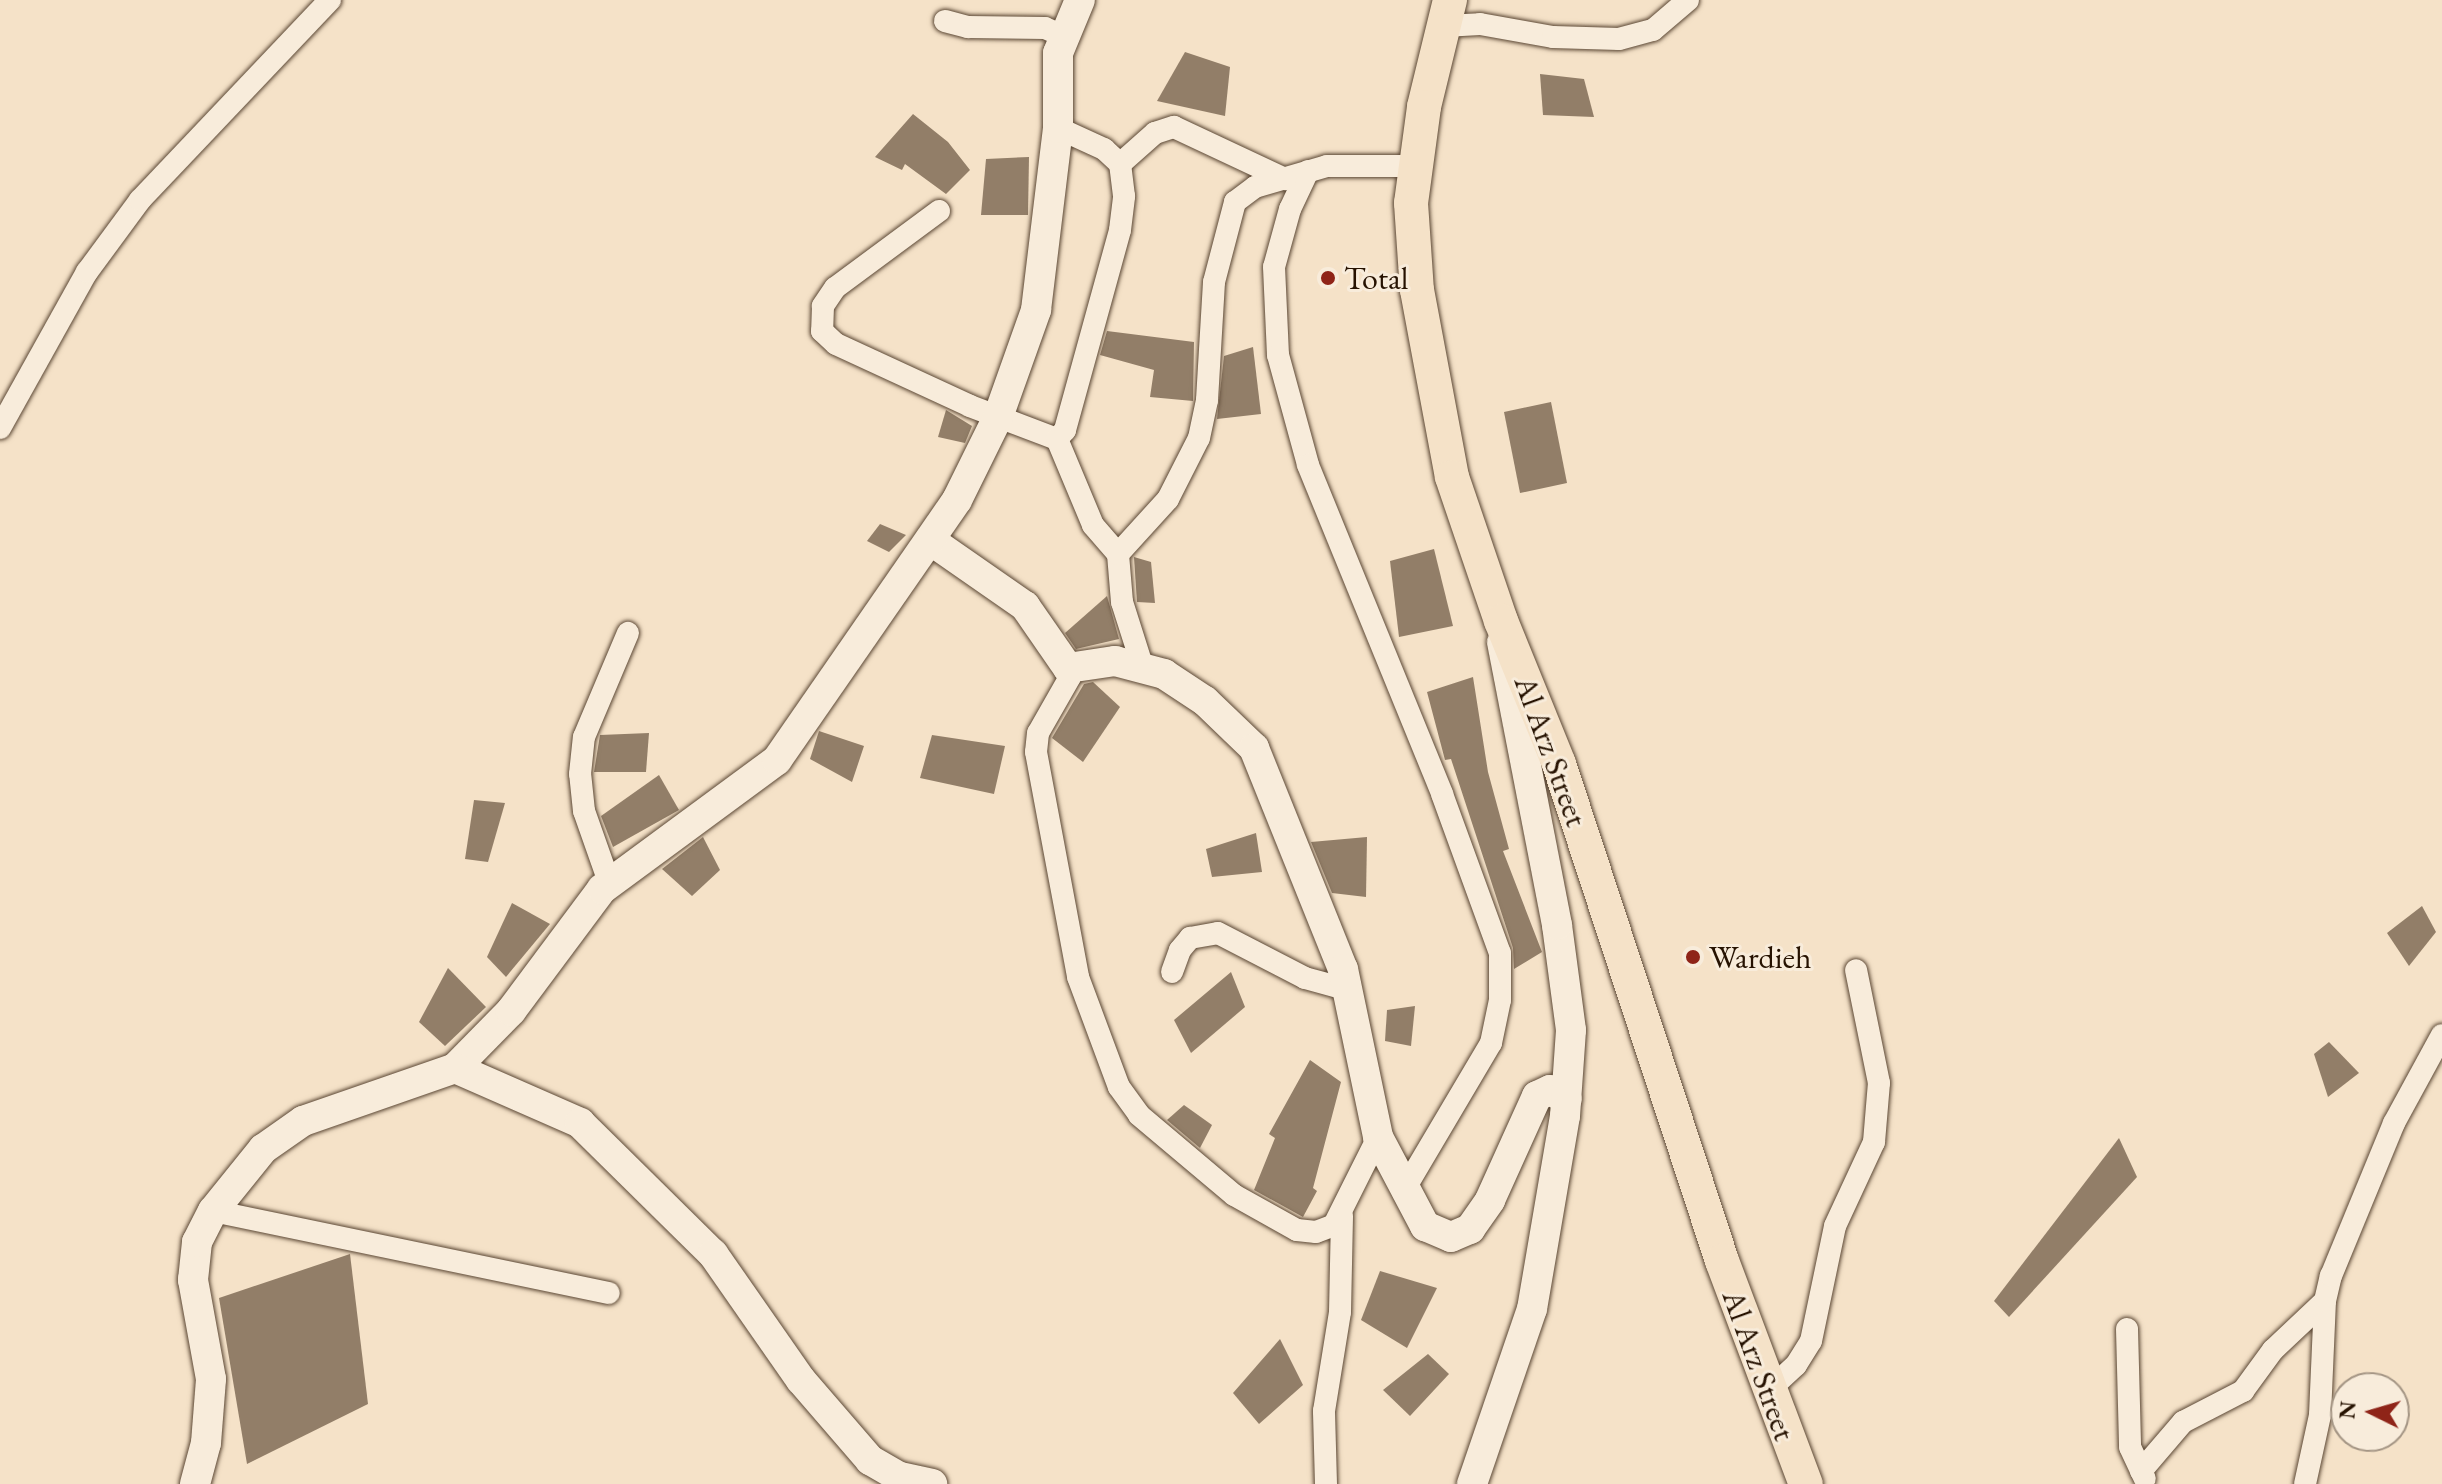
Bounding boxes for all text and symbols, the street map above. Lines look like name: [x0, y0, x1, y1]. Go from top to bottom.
place label: Total: [1344, 259, 1408, 297]
marker: Total: [1319, 269, 1337, 287]
street label: Al Arz Street: [1506, 670, 1596, 832]
place label: Wardieh: [1709, 938, 1812, 976]
marker: Wardieh: [1684, 948, 1702, 966]
street label: Al Arz Street: [1714, 1284, 1804, 1446]
north arrow: [2330, 1372, 2410, 1452]
text: N: [2332, 1400, 2363, 1420]

